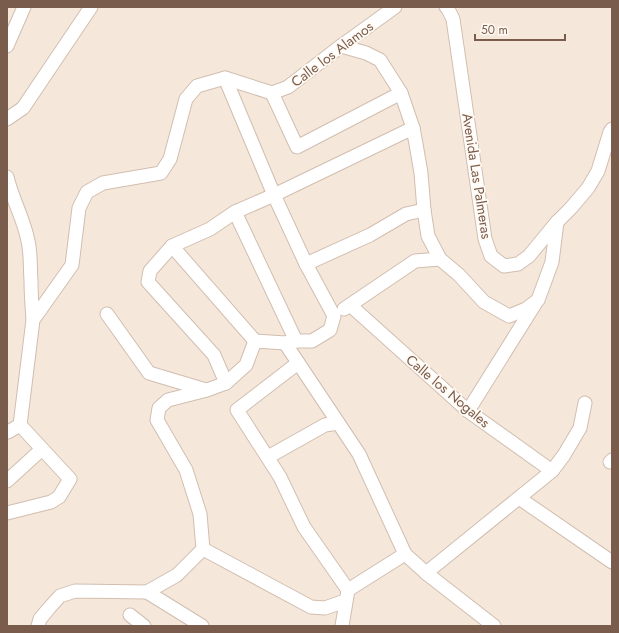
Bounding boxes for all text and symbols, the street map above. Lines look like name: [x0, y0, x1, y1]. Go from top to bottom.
street label: Calle los Alamos: [287, 16, 378, 92]
scale bar: [475, 16, 565, 42]
text: 50 m: [481, 21, 508, 39]
street label: Avenida Las Palmeras: [457, 112, 497, 241]
street label: Calle los Nogales: [402, 350, 495, 432]

